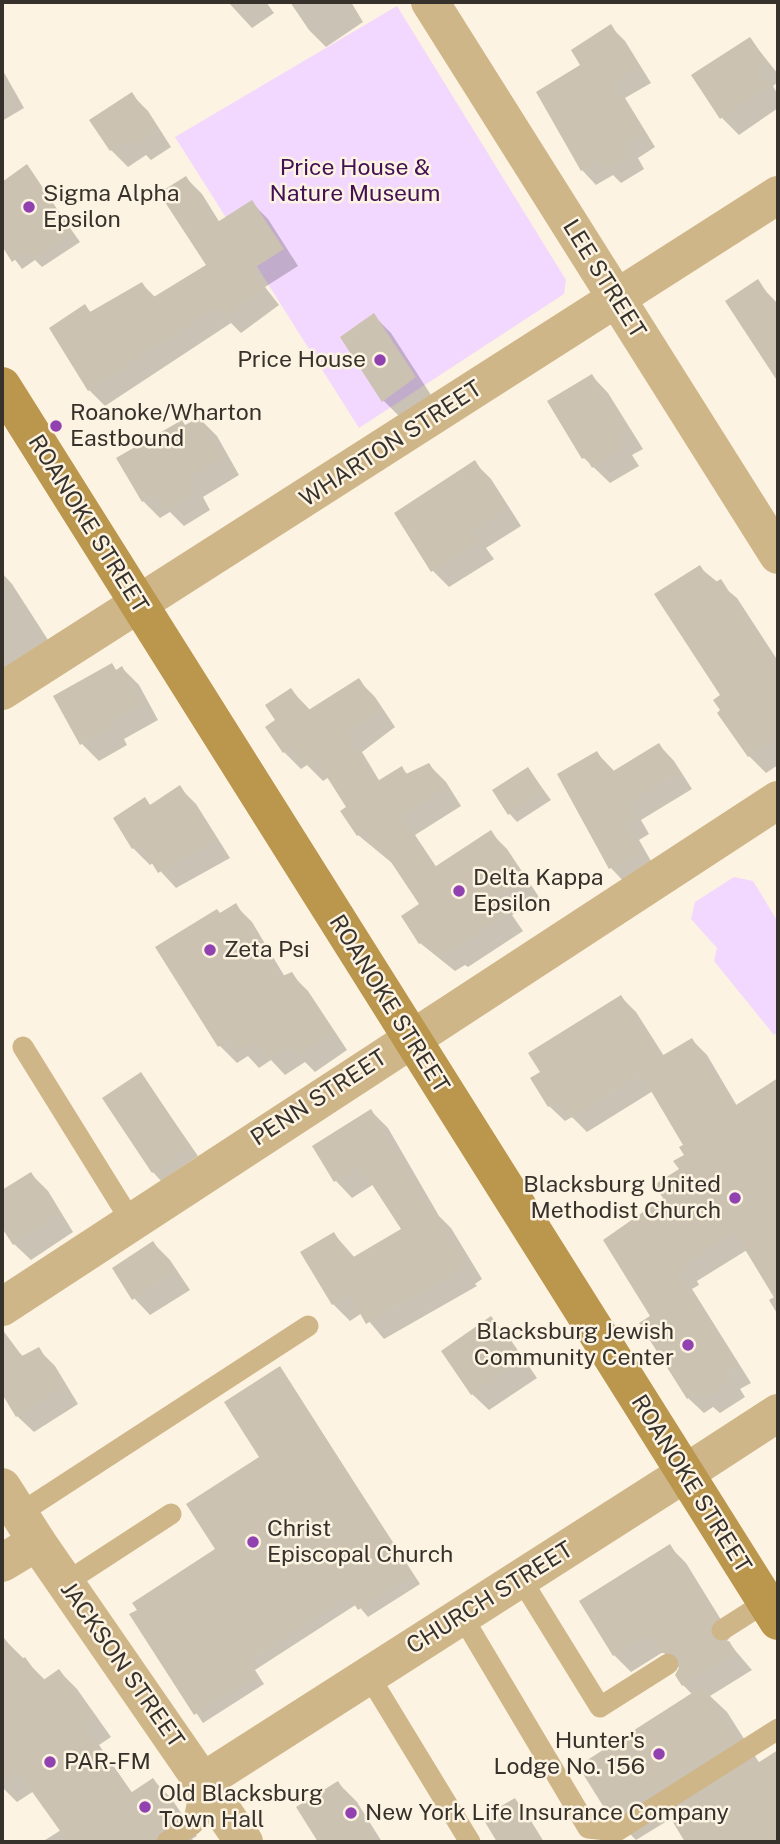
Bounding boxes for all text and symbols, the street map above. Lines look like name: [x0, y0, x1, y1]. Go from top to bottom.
park label: Price House & Nature Museum: [270, 154, 440, 208]
place label: Sigma Alpha Epsilon: [43, 180, 179, 234]
marker: Sigma Alpha Epsilon: [21, 199, 37, 215]
street label: LEE STREET: [557, 215, 651, 343]
place label: Price House: [237, 346, 366, 374]
marker: Price House: [372, 352, 388, 368]
street label: WHARTON STREET: [295, 375, 487, 513]
place label: Roanoke/Wharton Eastbound: [70, 399, 262, 453]
marker: Roanoke/Wharton Eastbound: [48, 418, 64, 434]
street label: ROANOKE STREET: [22, 430, 154, 618]
place label: Delta Kappa Epsilon: [473, 864, 603, 918]
marker: Delta Kappa Epsilon: [451, 883, 467, 899]
street label: ROANOKE STREET: [323, 910, 455, 1098]
place label: Zeta Psi: [224, 936, 310, 964]
marker: Zeta Psi: [202, 942, 218, 958]
street label: PENN STREET: [246, 1044, 392, 1152]
place label: Blacksburg United Methodist Church: [523, 1171, 721, 1225]
marker: Blacksburg United Methodist Church: [727, 1190, 743, 1206]
place label: Blacksburg Jewish Community Center: [474, 1318, 674, 1372]
marker: Blacksburg Jewish Community Center: [680, 1337, 696, 1353]
street label: ROANOKE STREET: [625, 1390, 757, 1578]
place label: Christ Episcopal Church: [267, 1515, 453, 1569]
marker: Christ Episcopal Church: [245, 1534, 261, 1550]
street label: CHURCH STREET: [402, 1536, 578, 1660]
street label: JACKSON STREET: [54, 1577, 190, 1753]
place label: Hunter's Lodge No. 156: [494, 1727, 645, 1781]
marker: Hunter's Lodge No. 156: [651, 1746, 667, 1762]
place label: PAR-FM: [64, 1748, 151, 1776]
marker: PAR-FM: [42, 1754, 58, 1770]
place label: Old Blacksburg Town Hall: [159, 1780, 323, 1834]
marker: Old Blacksburg Town Hall: [137, 1799, 153, 1815]
place label: New York Life Insurance Company: [365, 1799, 729, 1827]
marker: New York Life Insurance Company: [343, 1805, 359, 1821]

